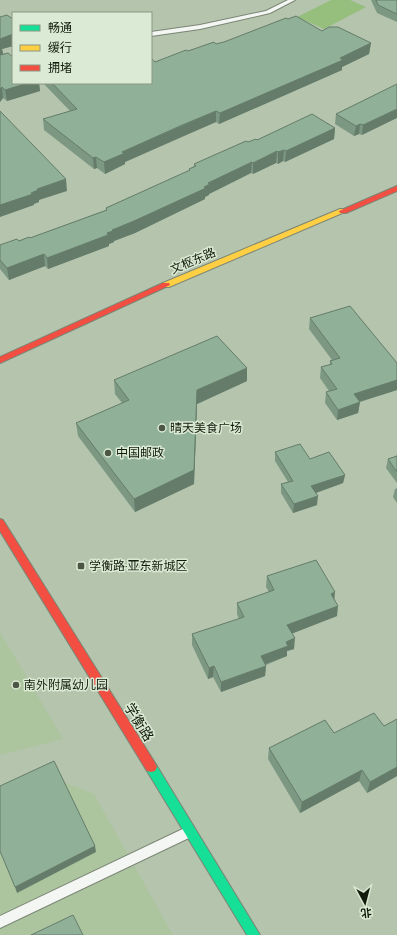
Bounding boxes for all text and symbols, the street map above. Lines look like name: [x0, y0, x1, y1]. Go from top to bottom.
legend: [12, 12, 152, 84]
text: 畅通: [48, 21, 72, 36]
text: 缓行: [48, 41, 72, 56]
text: 拥堵: [48, 61, 72, 76]
street label: 文枢东路: [168, 245, 218, 278]
place label: 晴天美食广场: [170, 421, 242, 436]
marker: 晴天美食广场: [157, 423, 167, 433]
place label: 中国邮政: [116, 446, 164, 461]
marker: 中国邮政: [103, 448, 113, 458]
place label: 学衡路·亚东新城区: [89, 559, 187, 574]
marker: 学衡路·亚东新城区: [76, 561, 86, 571]
place label: 南外附属幼儿园: [24, 678, 108, 693]
marker: 南外附属幼儿园: [11, 680, 21, 690]
street label: 学衡路: [120, 700, 157, 745]
north arrow: [345, 883, 385, 923]
text: 北: [360, 905, 372, 920]

